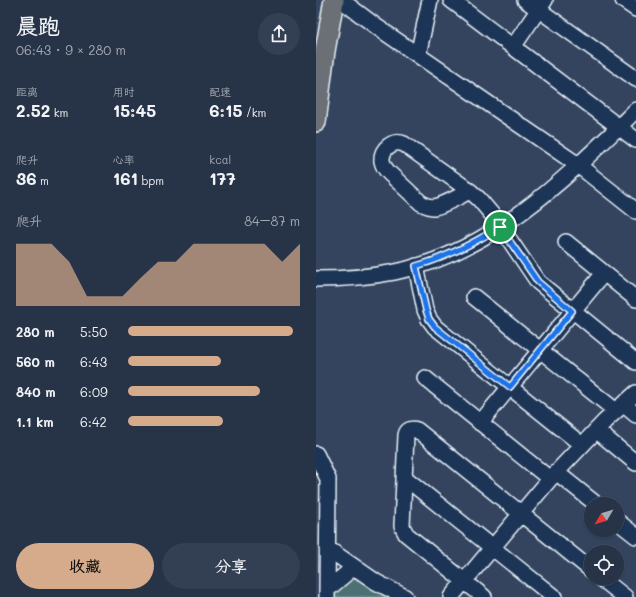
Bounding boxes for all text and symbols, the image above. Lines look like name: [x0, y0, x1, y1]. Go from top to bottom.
text: 晨跑: [16, 11, 60, 40]
button: share: [258, 13, 300, 55]
text: 06:43 · 9 × 280 m: [16, 41, 126, 58]
text: 距离: [16, 84, 38, 99]
text: 用时: [113, 84, 135, 99]
text: 配速: [209, 84, 231, 99]
text: 2.52: [16, 99, 50, 121]
text: 15:45: [113, 99, 156, 121]
text: 6:15: [209, 99, 242, 121]
text: km: [50, 105, 68, 120]
text: /km: [242, 105, 266, 120]
text: 爬升: [16, 152, 38, 167]
text: 心率: [113, 152, 135, 167]
text: kcal: [209, 152, 231, 167]
text: 36: [16, 167, 37, 189]
text: 161: [113, 167, 138, 189]
text: 177: [209, 167, 236, 189]
text: m: [37, 173, 49, 188]
text: bpm: [138, 173, 164, 188]
pin: [483, 210, 517, 244]
text: 爬升: [16, 212, 42, 229]
text: 84–87 m: [244, 212, 300, 229]
icon: arrive: [489, 216, 511, 238]
text: 280 m: [16, 323, 55, 340]
text: 5:50: [80, 323, 107, 340]
text: 560 m: [16, 353, 55, 370]
text: 6:43: [80, 353, 107, 370]
text: 840 m: [16, 383, 56, 400]
text: 6:09: [80, 383, 108, 400]
text: 1.1 km: [16, 413, 54, 430]
text: 6:42: [80, 413, 107, 430]
north arrow: [584, 497, 624, 537]
map controls: [584, 497, 624, 585]
button: 收藏: [16, 543, 154, 589]
button: 分享: [162, 543, 300, 589]
button: locate: [584, 545, 624, 585]

